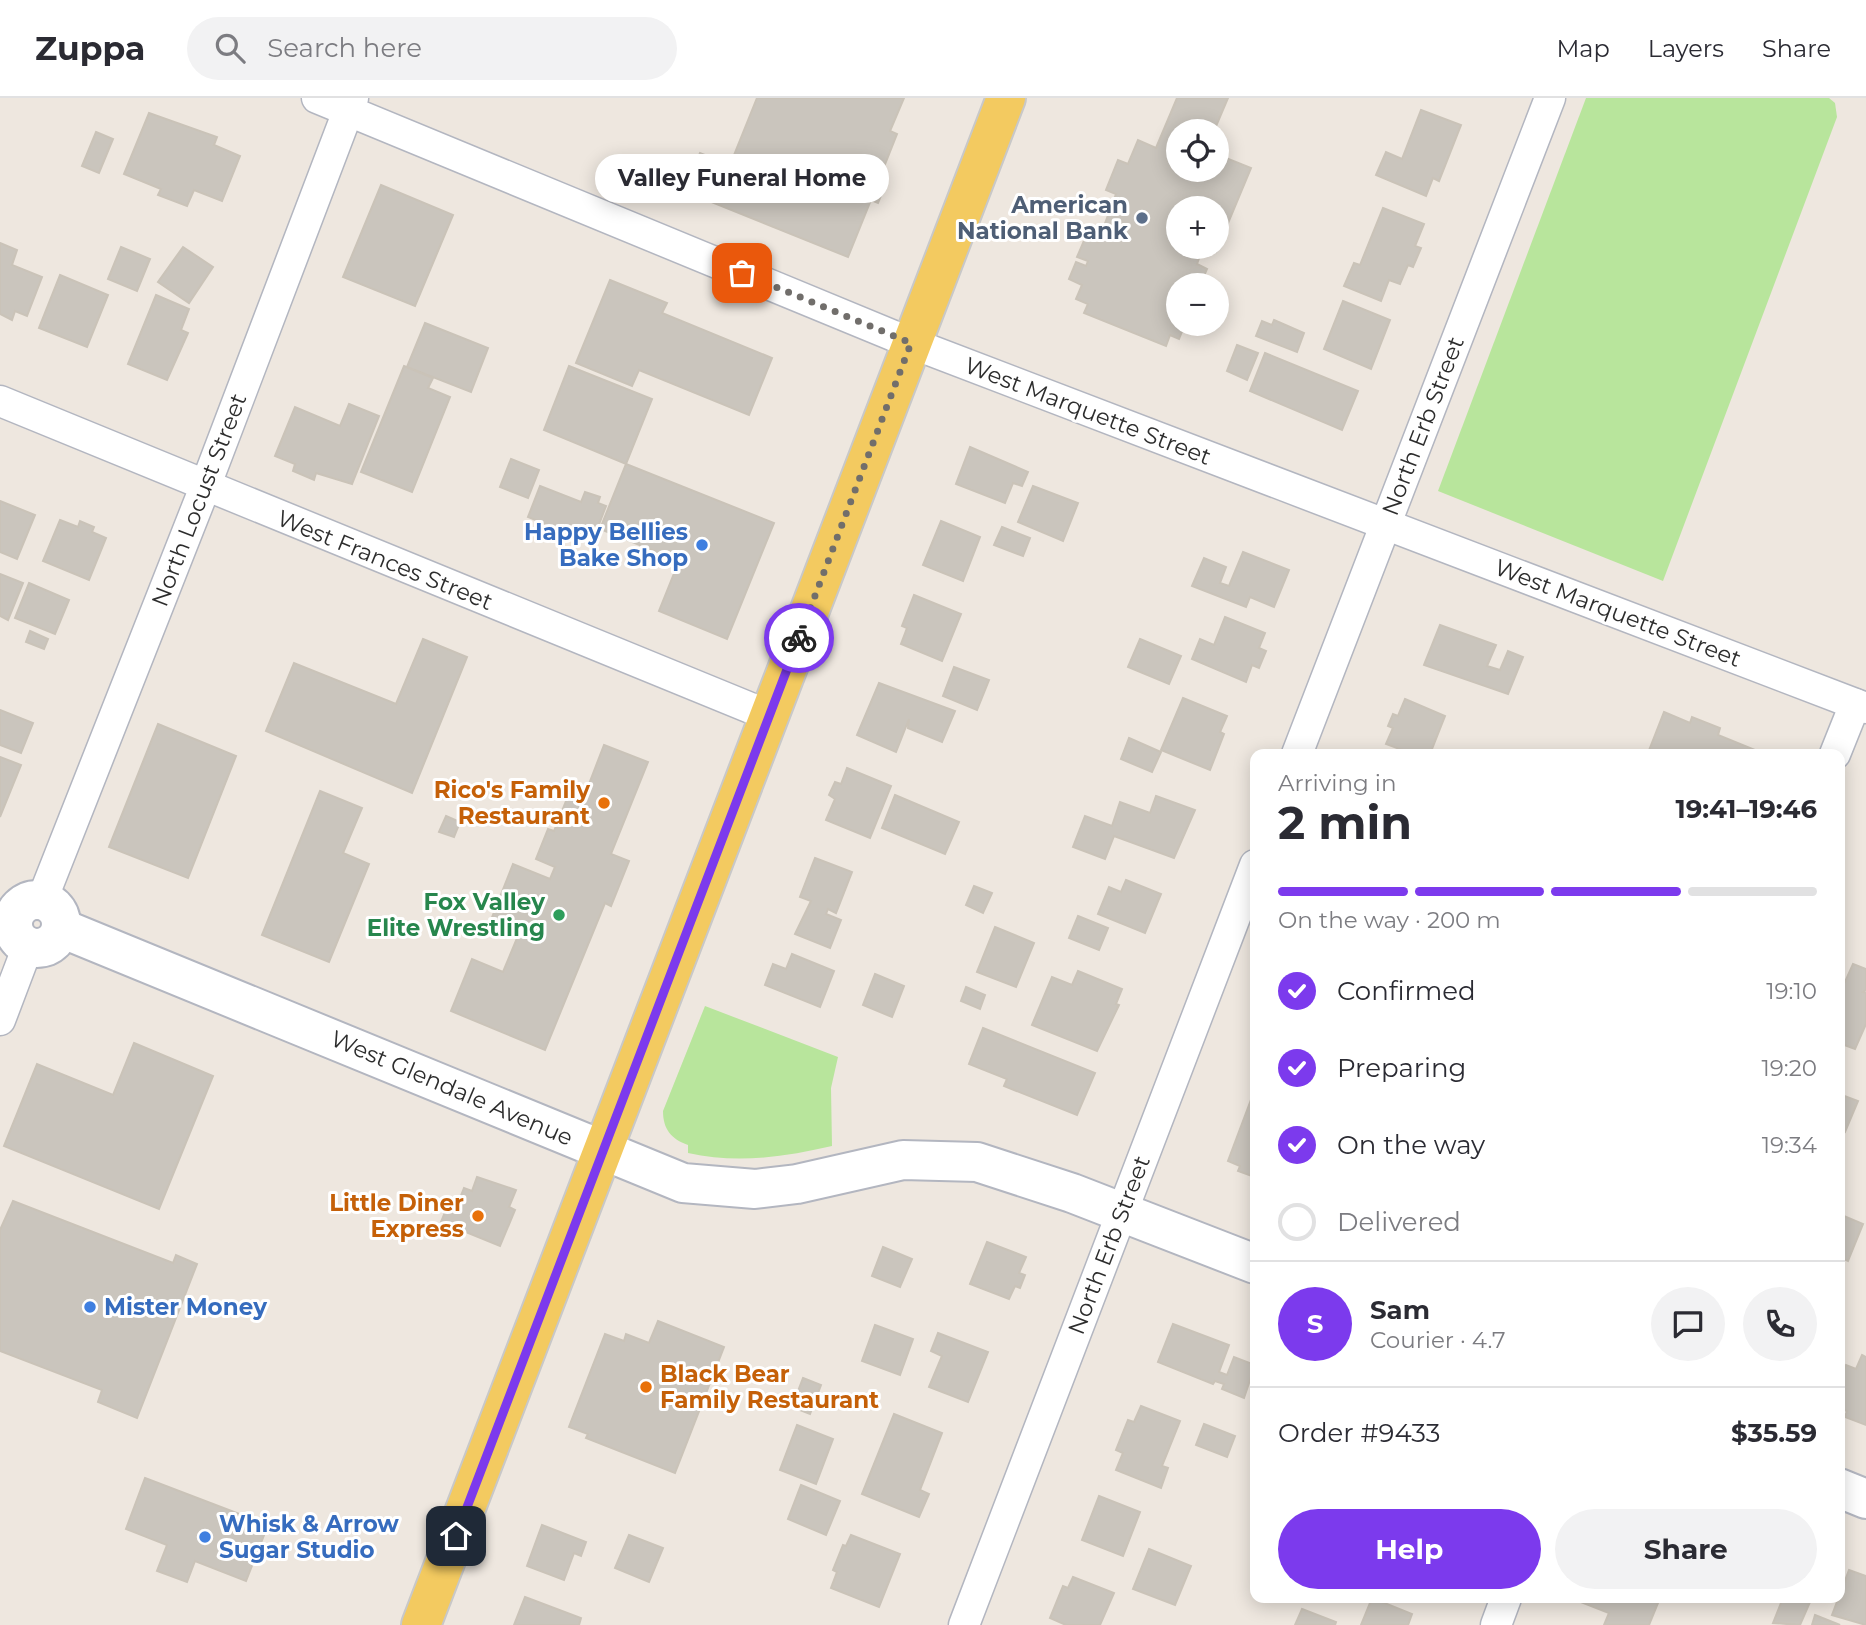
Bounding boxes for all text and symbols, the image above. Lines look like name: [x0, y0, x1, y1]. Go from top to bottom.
search box: [187, 17, 677, 80]
text: Zuppa: [35, 28, 145, 68]
icon: search: [211, 29, 249, 67]
text: Search here: [267, 32, 422, 64]
text: Map: [1556, 34, 1610, 63]
text: Layers: [1648, 34, 1724, 63]
text: Share: [1762, 34, 1831, 63]
map controls: [1166, 119, 1229, 336]
button: locate: [1166, 119, 1229, 182]
callout: Valley Funeral Home: [595, 154, 889, 203]
text: Valley Funeral Home: [618, 164, 866, 192]
place label: American National Bank: [957, 191, 1129, 245]
button: +: [1166, 196, 1229, 259]
marker: American National Bank: [1134, 210, 1150, 226]
pin: [712, 243, 772, 303]
icon: bag: [723, 254, 761, 292]
button: −: [1166, 273, 1229, 336]
street label: North Erb Street: [1376, 333, 1470, 519]
street label: West Marquette Street: [961, 351, 1215, 471]
street label: North Locust Street: [145, 390, 253, 610]
street label: West Frances Street: [273, 504, 497, 616]
place label: Happy Bellies Bake Shop: [524, 518, 688, 572]
marker: Happy Bellies Bake Shop: [694, 537, 710, 553]
street label: West Marquette Street: [1491, 553, 1745, 673]
courier: [764, 603, 834, 673]
icon: bike: [780, 619, 818, 657]
text: Arriving in: [1278, 769, 1397, 797]
place label: Rico's Family Restaurant: [434, 776, 590, 830]
text: 19:41–19:46: [1675, 793, 1817, 825]
text: 2 min: [1278, 794, 1412, 851]
marker: Rico's Family Restaurant: [596, 795, 612, 811]
place label: Fox Valley Elite Wrestling: [367, 888, 545, 942]
text: On the way · 200 m: [1278, 906, 1501, 934]
marker: Fox Valley Elite Wrestling: [551, 907, 567, 923]
icon: check: [1278, 972, 1316, 1010]
text: Confirmed: [1337, 975, 1476, 1007]
text: 19:10: [1766, 977, 1817, 1005]
street label: West Glendale Avenue: [327, 1024, 577, 1152]
icon: check: [1278, 1049, 1316, 1087]
text: Preparing: [1337, 1052, 1466, 1084]
text: 19:20: [1762, 1054, 1817, 1082]
icon: check: [1278, 1126, 1316, 1164]
text: On the way: [1337, 1129, 1485, 1161]
text: 19:34: [1762, 1131, 1817, 1159]
street label: North Erb Street: [1062, 1152, 1156, 1338]
place label: Little Diner Express: [329, 1189, 464, 1243]
text: Delivered: [1337, 1206, 1461, 1238]
marker: Little Diner Express: [470, 1208, 486, 1224]
button: chat: [1651, 1287, 1725, 1361]
button: phone: [1743, 1287, 1817, 1361]
place label: Mister Money: [104, 1293, 267, 1321]
text: Sam: [1370, 1294, 1430, 1326]
marker: Mister Money: [82, 1299, 98, 1315]
text: S: [1307, 1308, 1323, 1340]
text: Courier · 4.7: [1370, 1326, 1506, 1354]
place label: Black Bear Family Restaurant: [660, 1360, 879, 1414]
marker: Black Bear Family Restaurant: [638, 1379, 654, 1395]
text: Order #9433: [1278, 1417, 1440, 1449]
text: $35.59: [1731, 1417, 1817, 1449]
pin: [426, 1506, 486, 1566]
button: Help: [1278, 1509, 1541, 1589]
button: Share: [1555, 1509, 1817, 1589]
place label: Whisk & Arrow Sugar Studio: [219, 1510, 399, 1564]
icon: home: [437, 1517, 475, 1555]
marker: Whisk & Arrow Sugar Studio: [197, 1529, 213, 1545]

